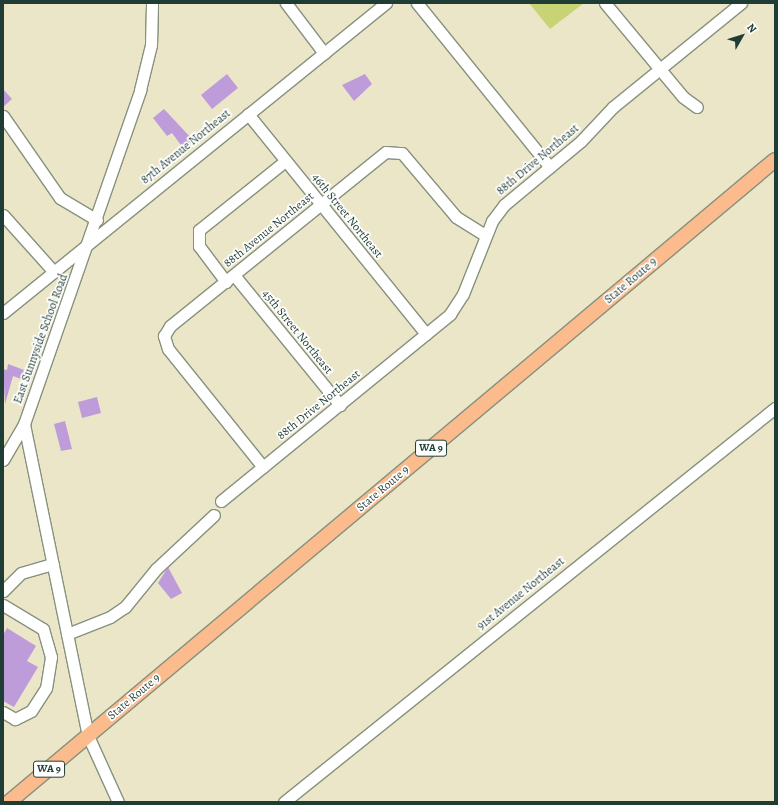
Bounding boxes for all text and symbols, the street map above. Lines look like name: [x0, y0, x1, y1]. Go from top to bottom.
north arrow: [722, 16, 762, 56]
text: N: [743, 20, 760, 36]
street label: 87th Avenue Northeast: [138, 107, 234, 187]
street label: 88th Drive Northeast: [494, 121, 582, 199]
street label: 46th Street Northeast: [308, 171, 386, 261]
street label: 88th Avenue Northeast: [221, 189, 317, 271]
street label: State Route 9: [602, 255, 660, 307]
street label: East Sunnyside School Road: [11, 272, 71, 406]
street label: 45th Street Northeast: [259, 287, 335, 377]
street label: 88th Drive Northeast: [275, 367, 363, 443]
road number: WA 9: [415, 439, 447, 457]
street label: State Route 9: [354, 463, 412, 515]
street label: 91st Avenue Northeast: [475, 554, 567, 634]
street label: State Route 9: [105, 671, 163, 723]
road number: WA 9: [33, 760, 65, 778]

